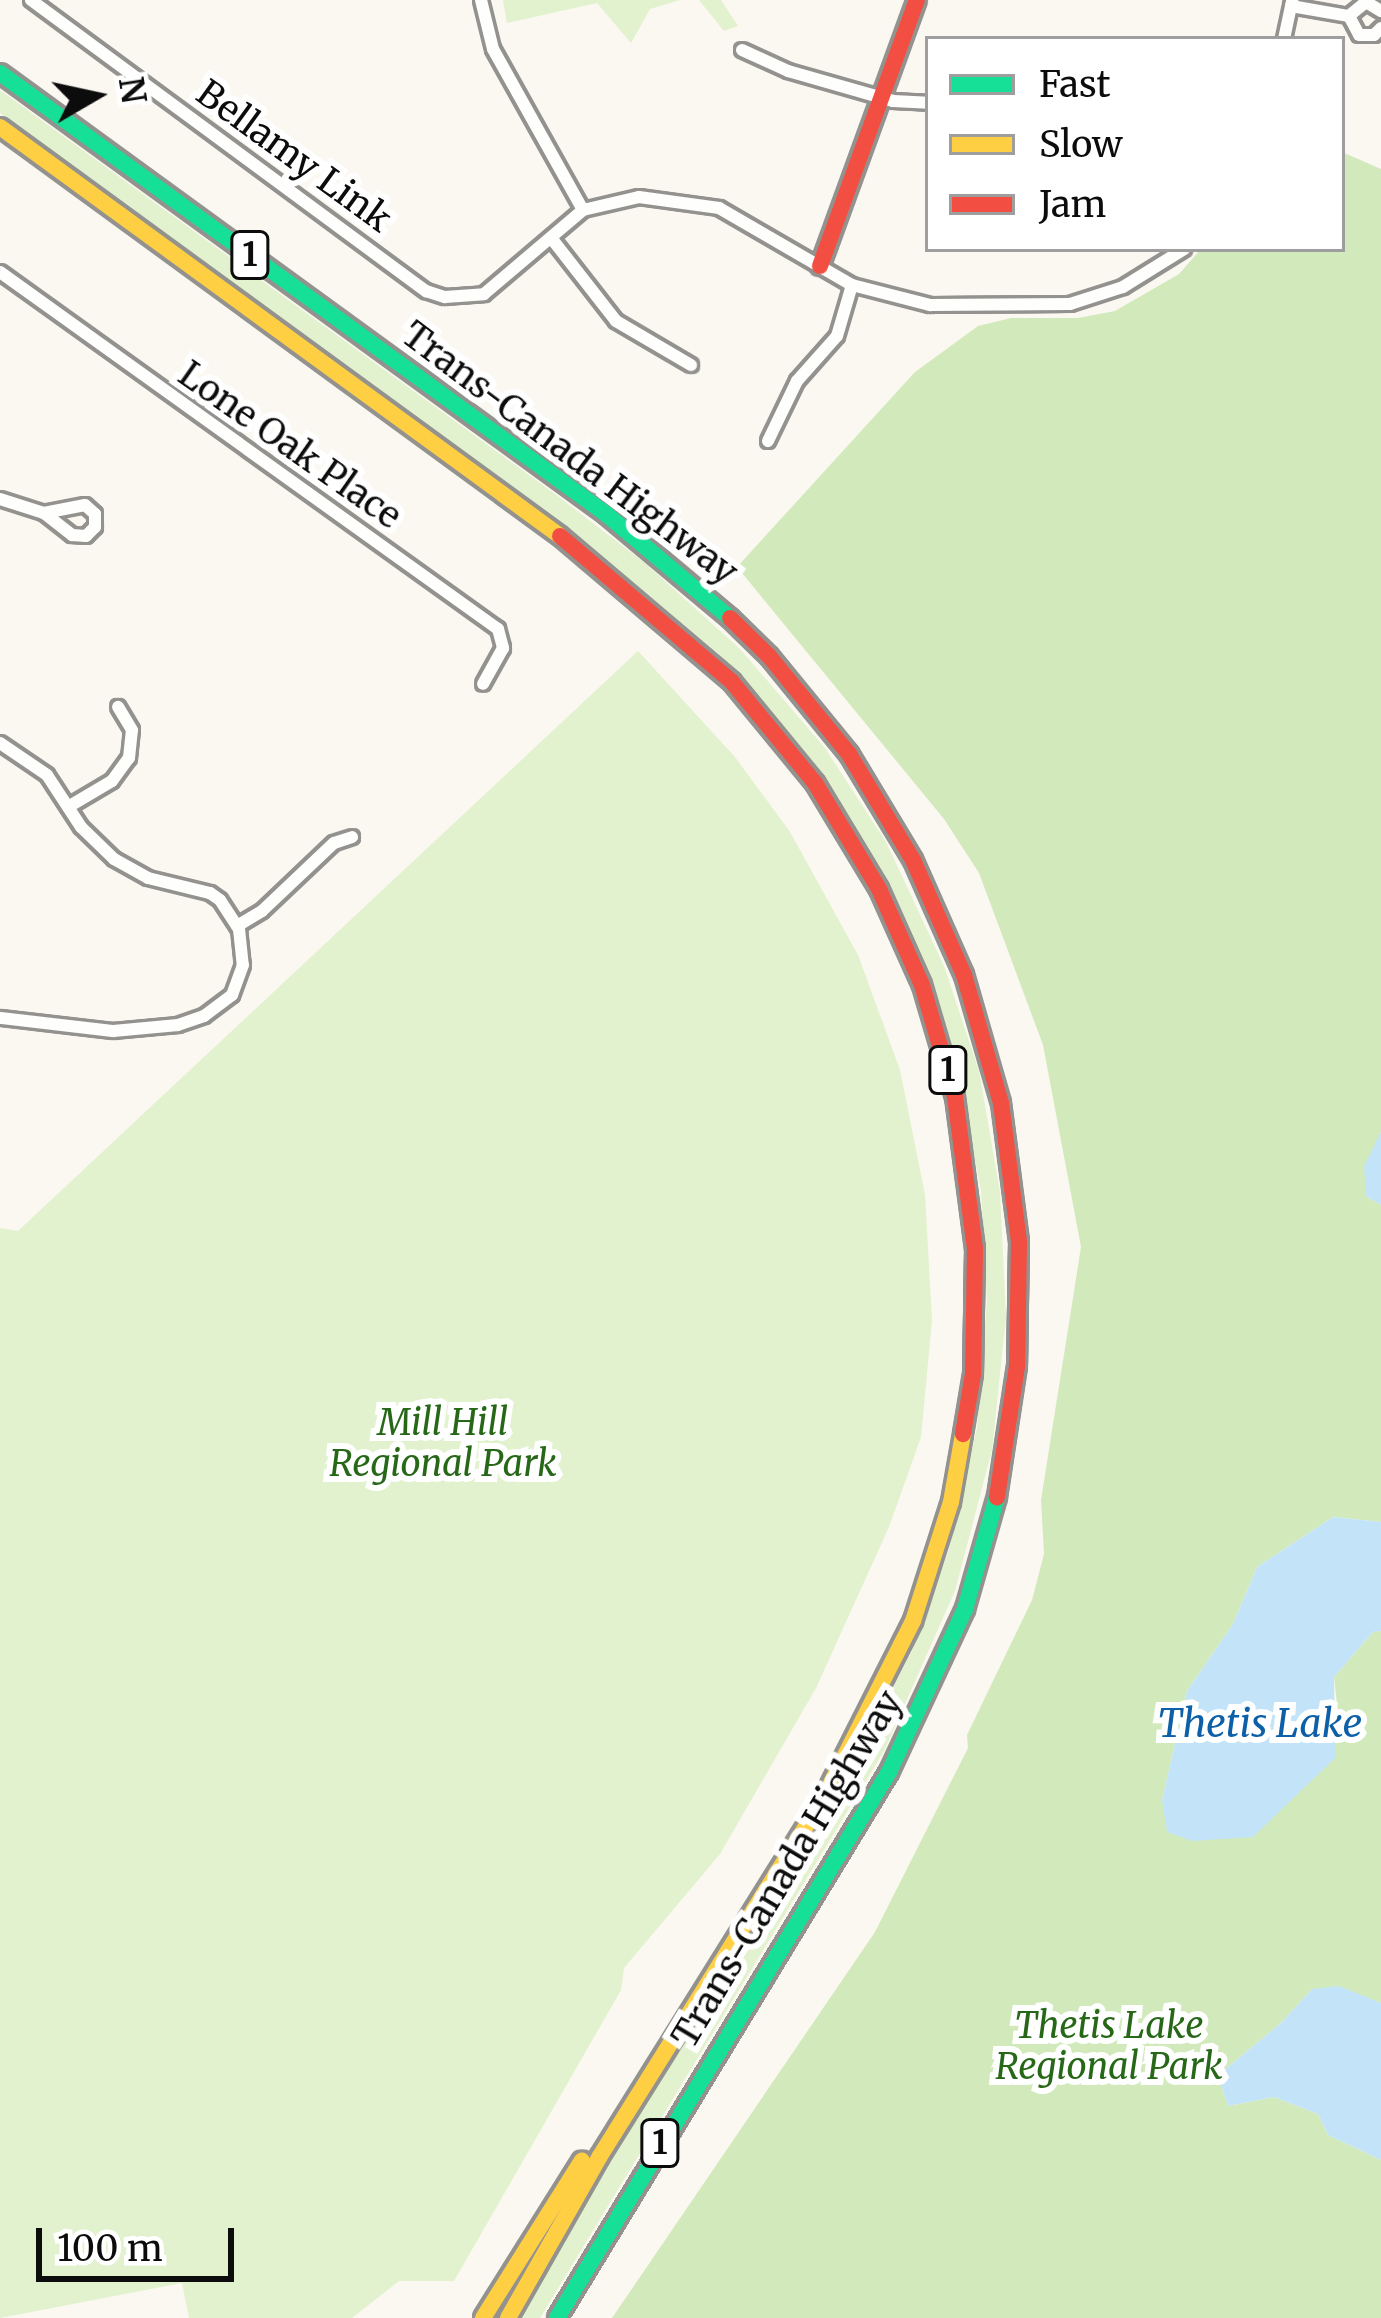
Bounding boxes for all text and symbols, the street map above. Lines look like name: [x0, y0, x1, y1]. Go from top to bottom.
north arrow: [36, 36, 156, 156]
legend: [925, 36, 1345, 252]
text: Fast: [1039, 62, 1111, 107]
street label: Bellamy Link: [188, 71, 400, 241]
text: N: [110, 74, 154, 106]
text: Slow: [1039, 122, 1123, 167]
text: Jam: [1039, 182, 1106, 227]
road number: 1: [229, 228, 271, 282]
street label: Trans-Canada Highway: [394, 313, 746, 593]
street label: Lone Oak Place: [170, 352, 410, 538]
road number: 1: [927, 1043, 969, 1097]
park label: Mill Hill Regional Park: [329, 1400, 557, 1485]
street label: Trans-Canada Highway: [663, 1683, 911, 2055]
water label: Thetis Lake: [1158, 1701, 1362, 1747]
park label: Thetis Lake Regional Park: [995, 2003, 1223, 2088]
road number: 1: [639, 2116, 681, 2170]
scale bar: [42, 2204, 240, 2278]
text: 100 m: [57, 2226, 163, 2271]

